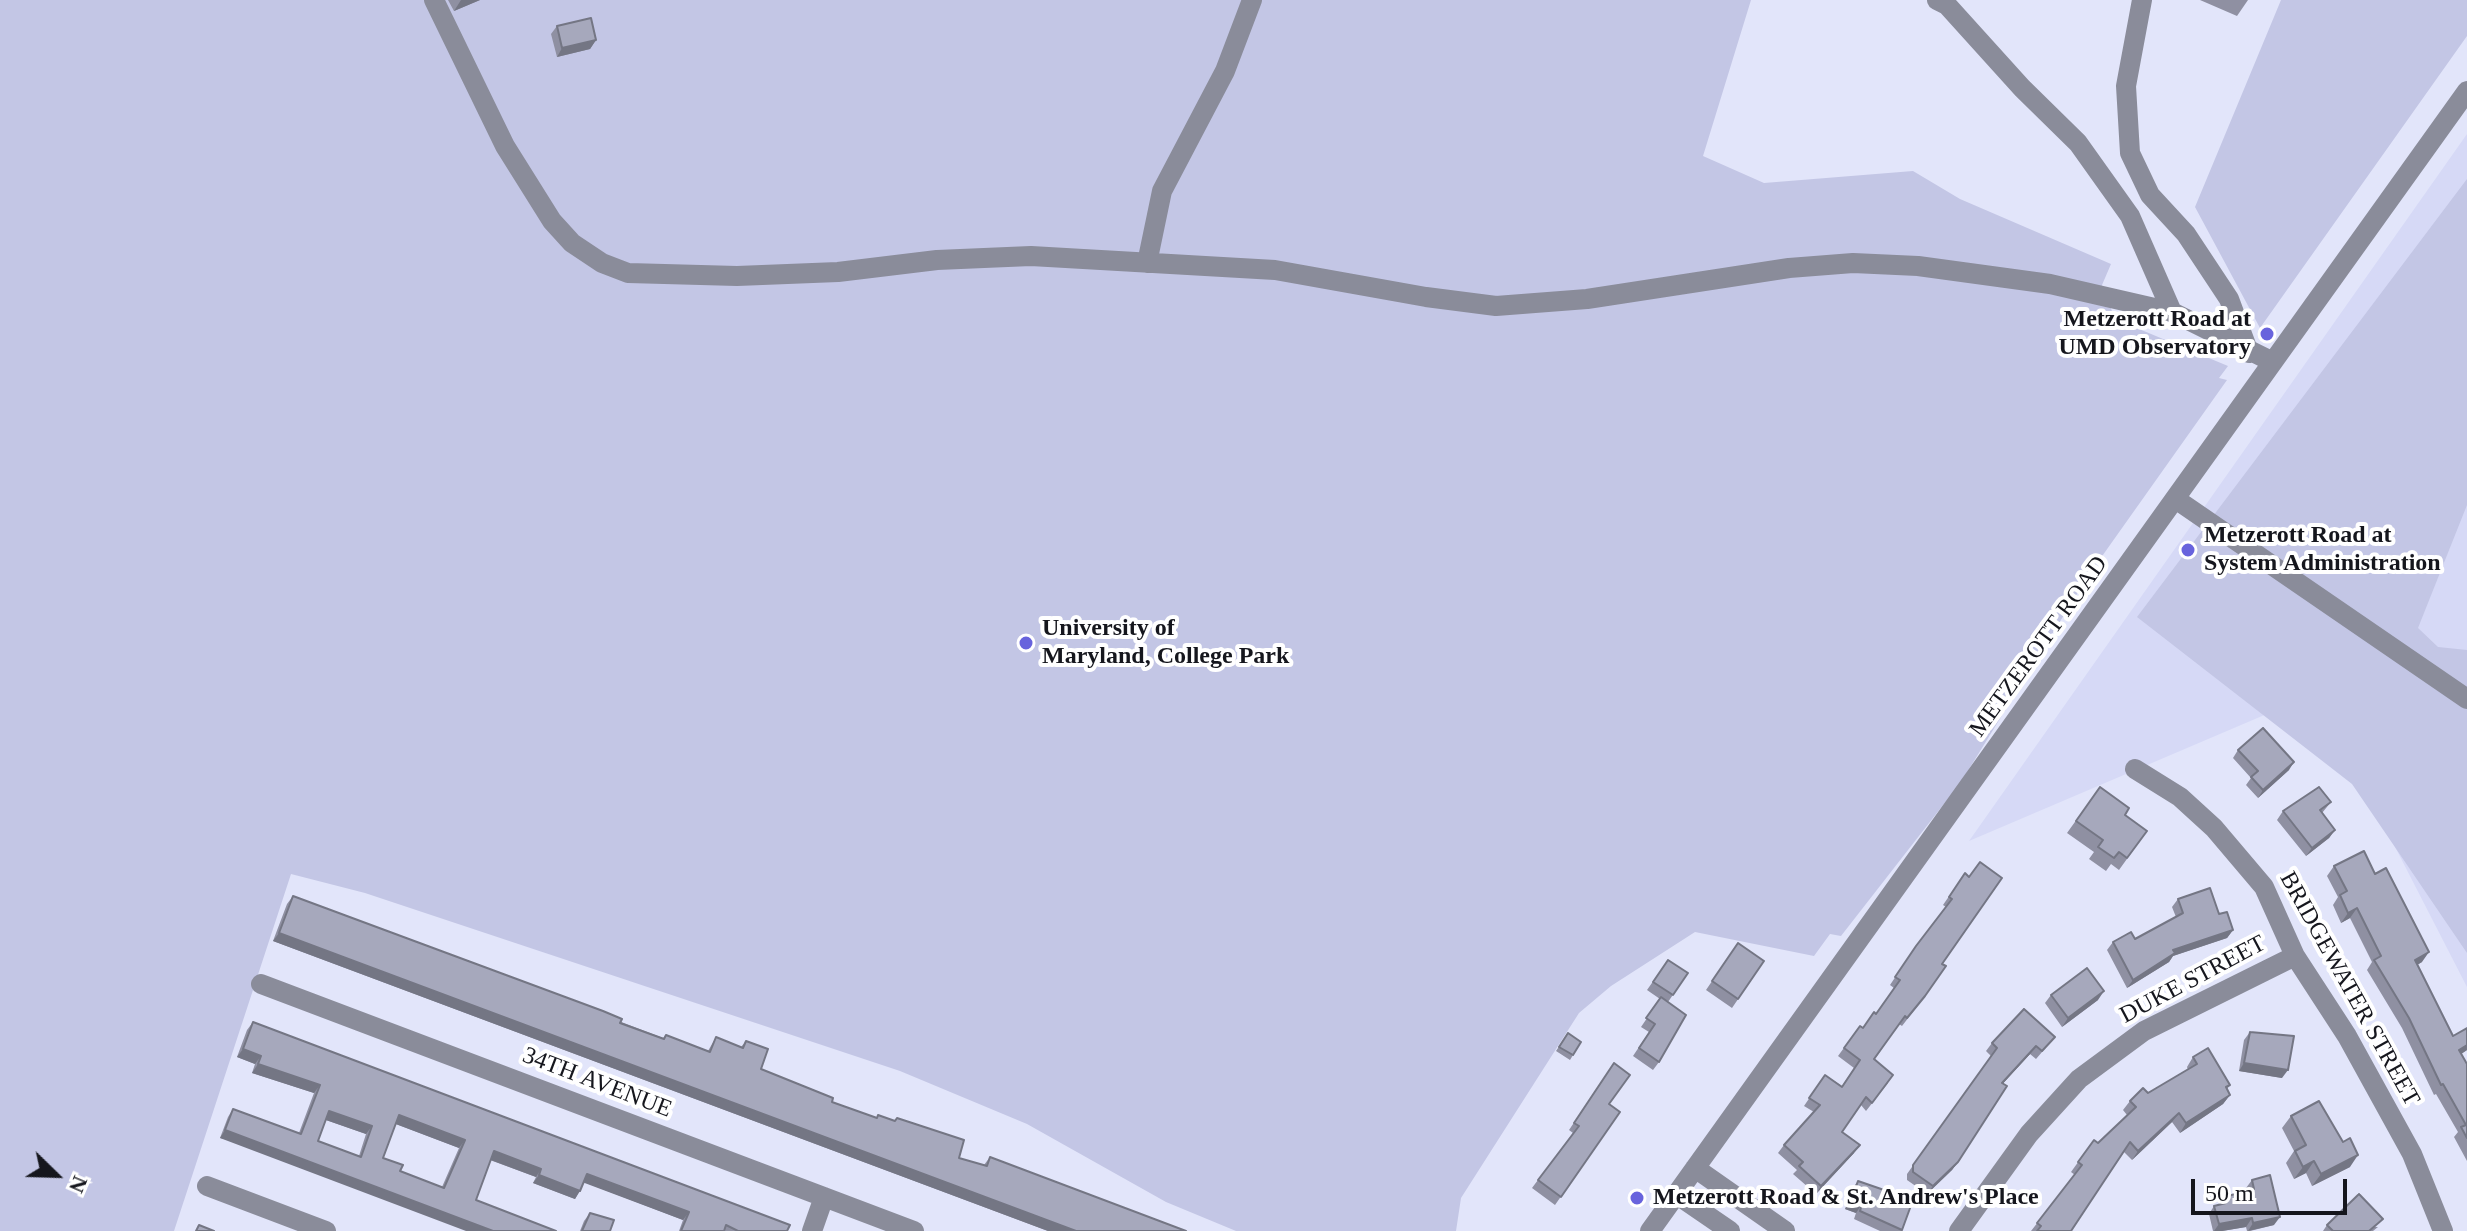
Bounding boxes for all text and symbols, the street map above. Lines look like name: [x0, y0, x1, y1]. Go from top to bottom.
place label: Metzerott Road at UMD Observatory: [2058, 306, 2251, 362]
marker: Metzerott Road at UMD Observatory: [2258, 325, 2276, 343]
place label: Metzerott Road at System Administration: [2204, 522, 2441, 578]
marker: Metzerott Road at System Administration: [2179, 541, 2197, 559]
street label: METZEROTT ROAD: [1964, 551, 2114, 743]
place label: University of Maryland, College Park: [1042, 615, 1289, 671]
marker: University of Maryland, College Park: [1017, 634, 1035, 652]
street label: BRIDGEWATER STREET: [2273, 867, 2425, 1111]
street label: DUKE STREET: [2115, 930, 2271, 1030]
street label: 34TH AVENUE: [518, 1041, 676, 1125]
north arrow: [16, 1135, 96, 1215]
scale bar: [2195, 1163, 2351, 1213]
text: N: [64, 1172, 93, 1197]
text: 50 m: [2205, 1180, 2254, 1206]
place label: Metzerott Road & St. Andrew's Place: [1653, 1184, 2039, 1212]
marker: Metzerott Road & St. Andrew's Place: [1628, 1189, 1646, 1207]

